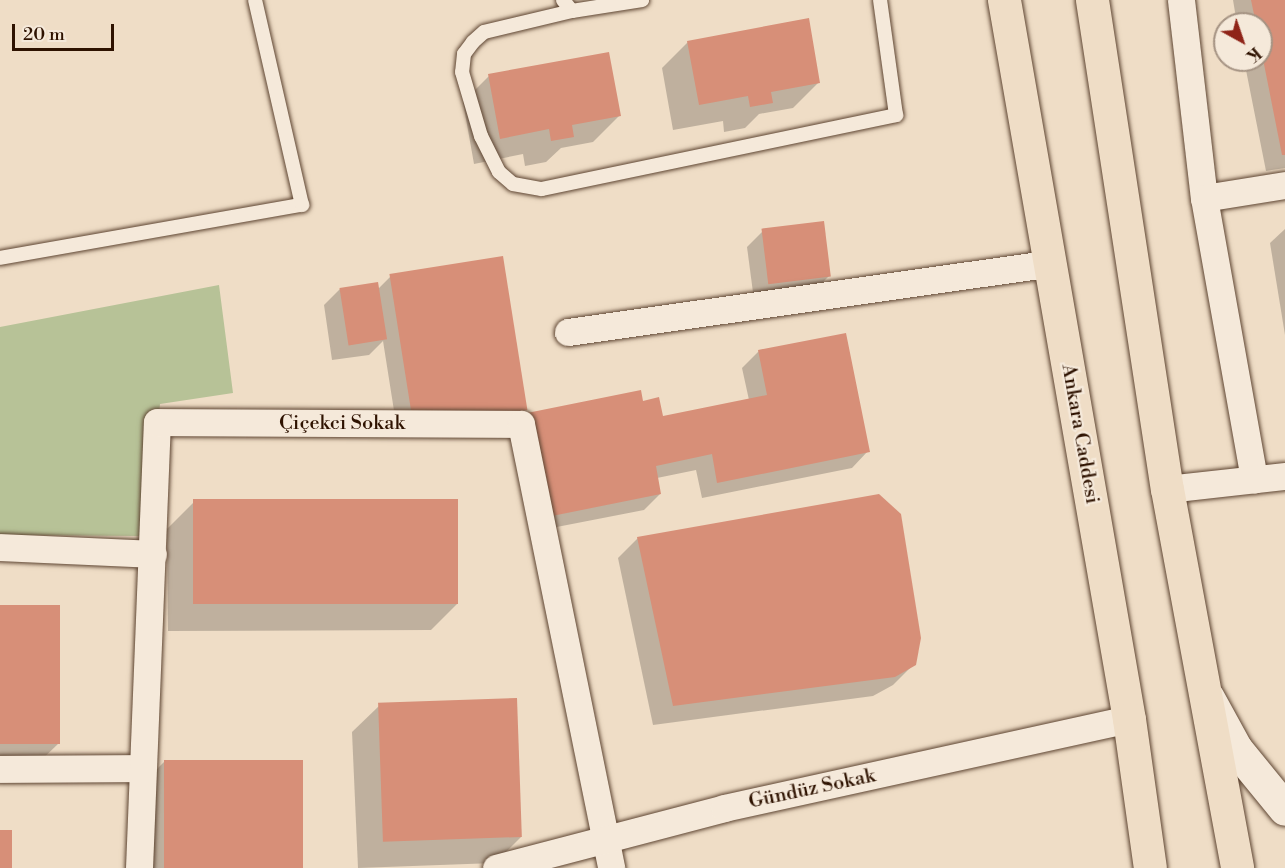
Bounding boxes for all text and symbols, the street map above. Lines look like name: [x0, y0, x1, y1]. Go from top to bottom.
scale bar: [15, 12, 117, 50]
north arrow: [1213, 12, 1273, 72]
text: 20 m: [23, 23, 65, 46]
text: K: [1242, 42, 1265, 66]
street label: Ankara Caddesi: [1056, 362, 1104, 506]
street label: Çiçekci Sokak: [279, 411, 405, 435]
street label: Gündüz Sokak: [746, 764, 878, 814]

